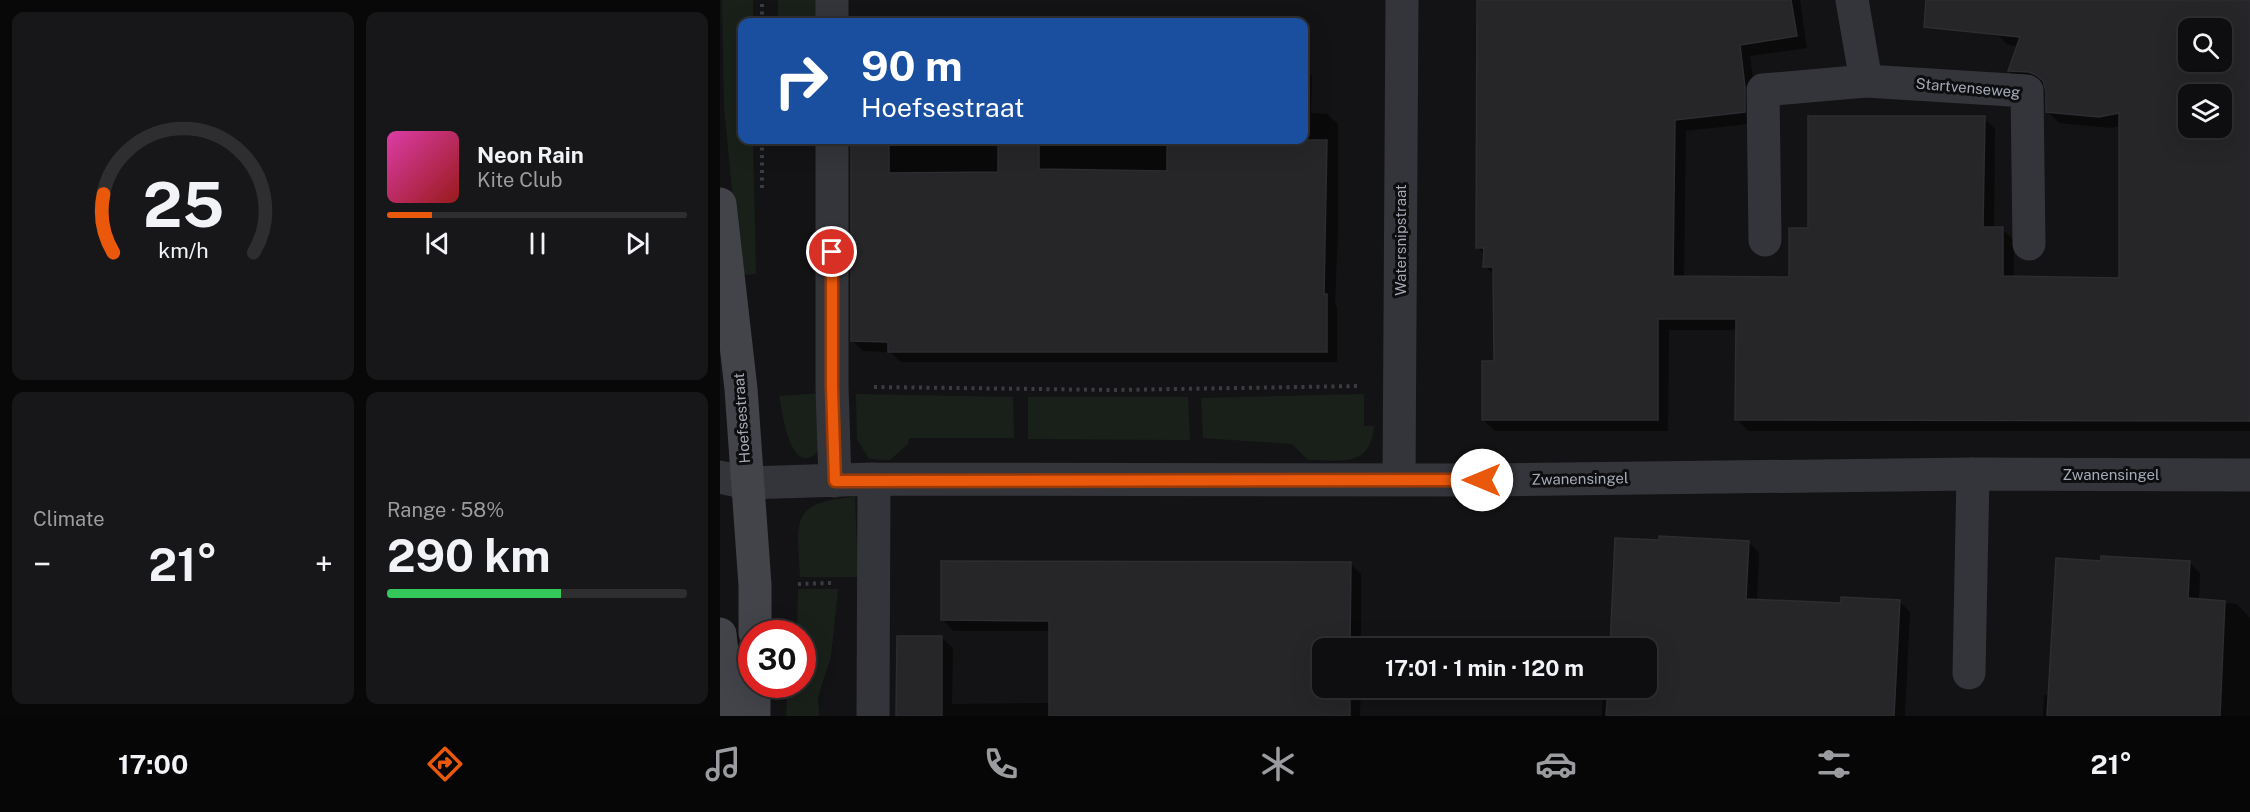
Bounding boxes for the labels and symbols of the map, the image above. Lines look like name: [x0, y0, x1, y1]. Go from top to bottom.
street label: Startvenseweg: [1915, 74, 2021, 101]
street label: Watersnipstraat: [1392, 184, 1409, 296]
pin: [806, 226, 857, 277]
street label: Hoefsestraat: [730, 372, 753, 464]
position arrow: [1450, 448, 1514, 512]
street label: Zwanensingel: [2062, 466, 2160, 483]
street label: Zwanensingel: [1531, 469, 1629, 488]
speed limit sign: 30: [738, 620, 816, 698]

